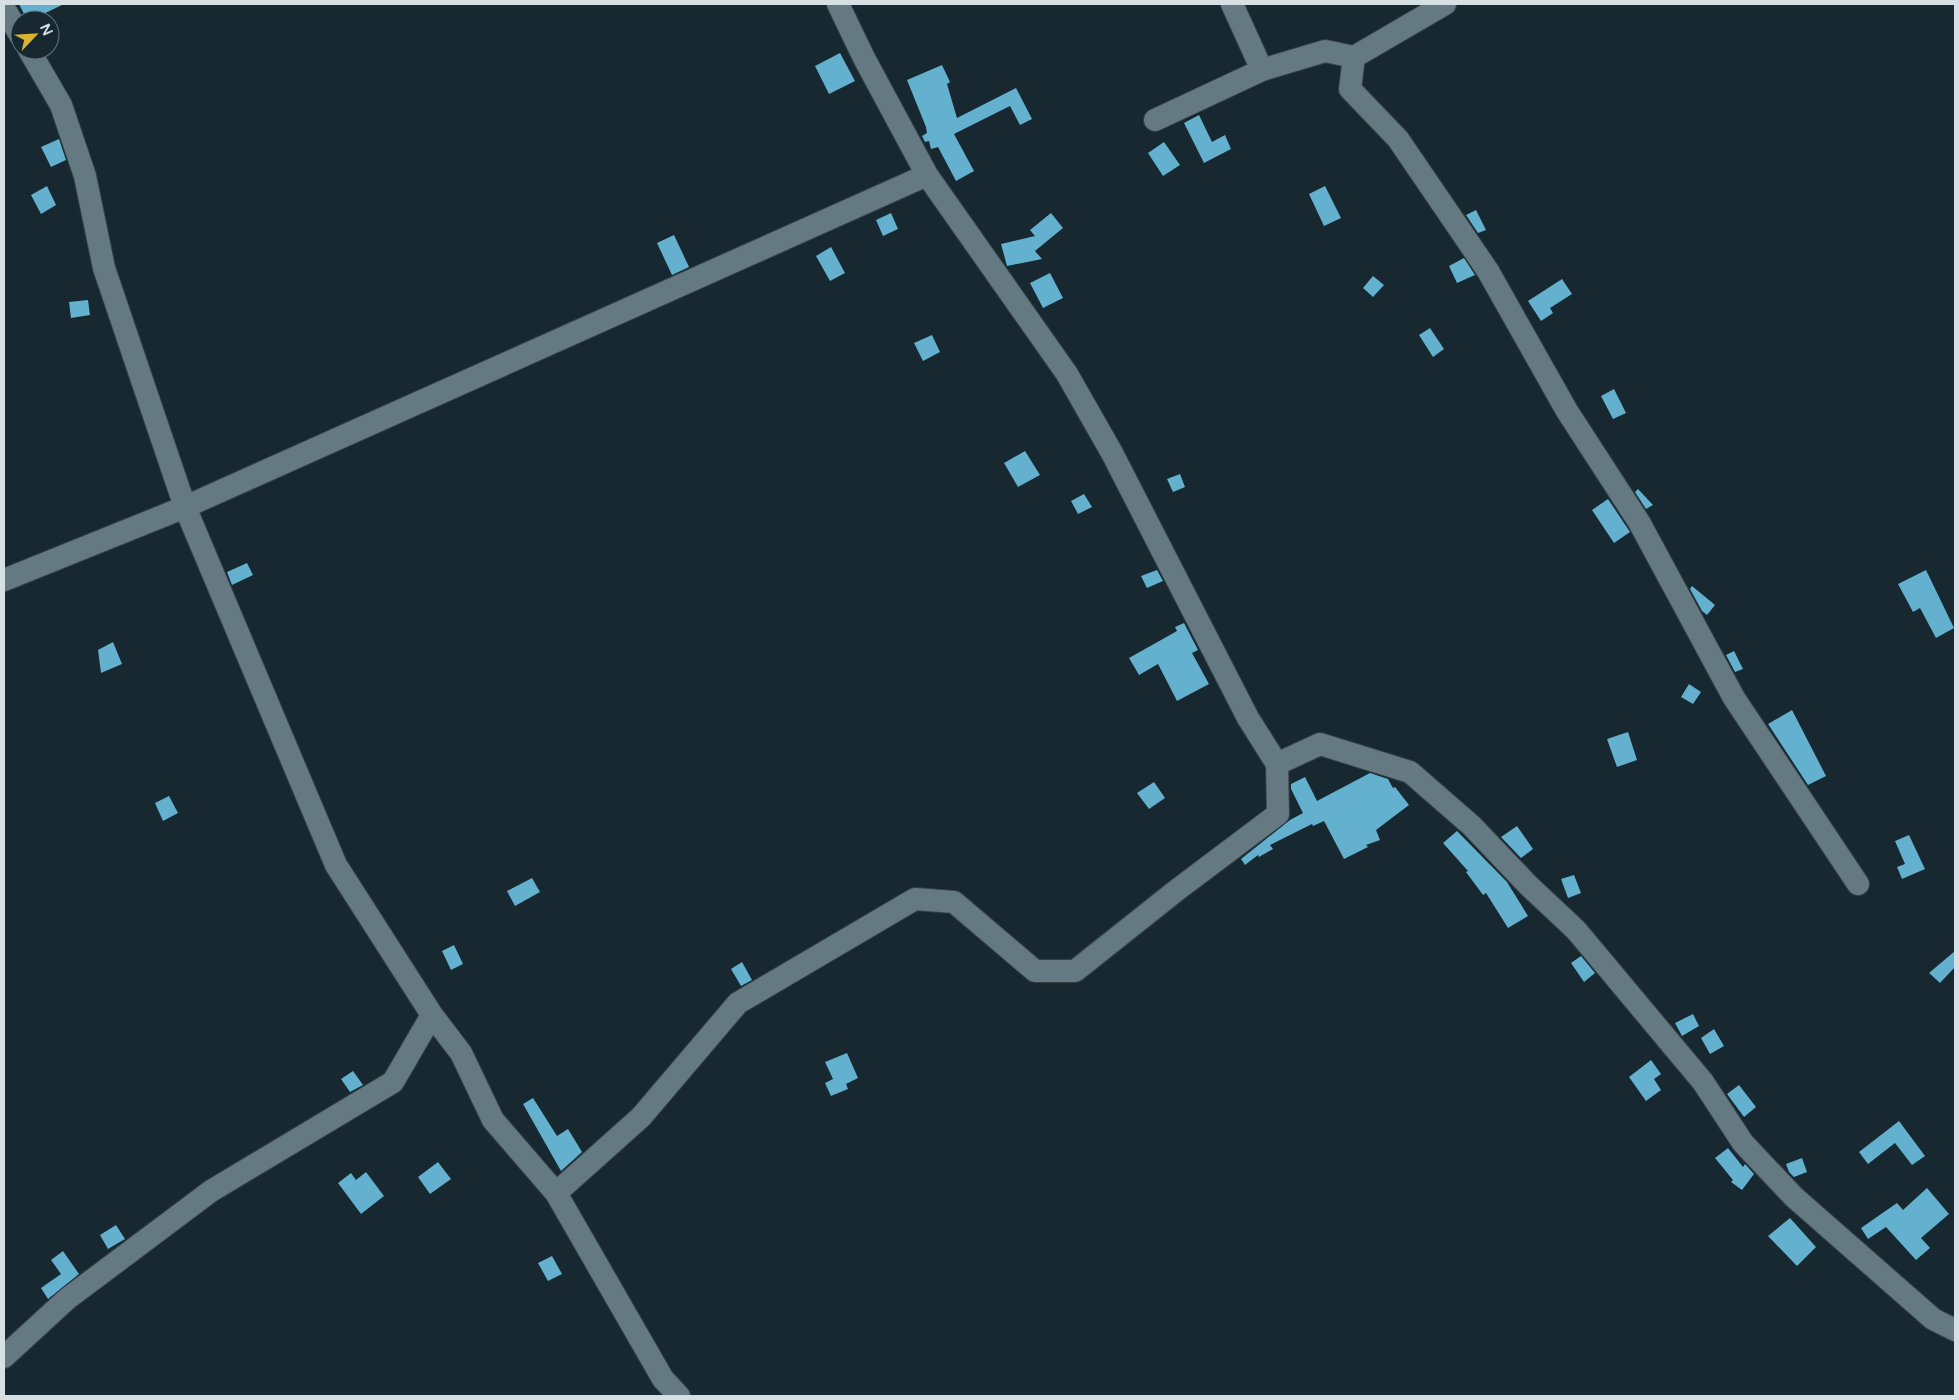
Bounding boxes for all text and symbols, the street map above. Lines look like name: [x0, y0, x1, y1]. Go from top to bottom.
north arrow: [10, 10, 60, 60]
text: N: [36, 21, 56, 38]

